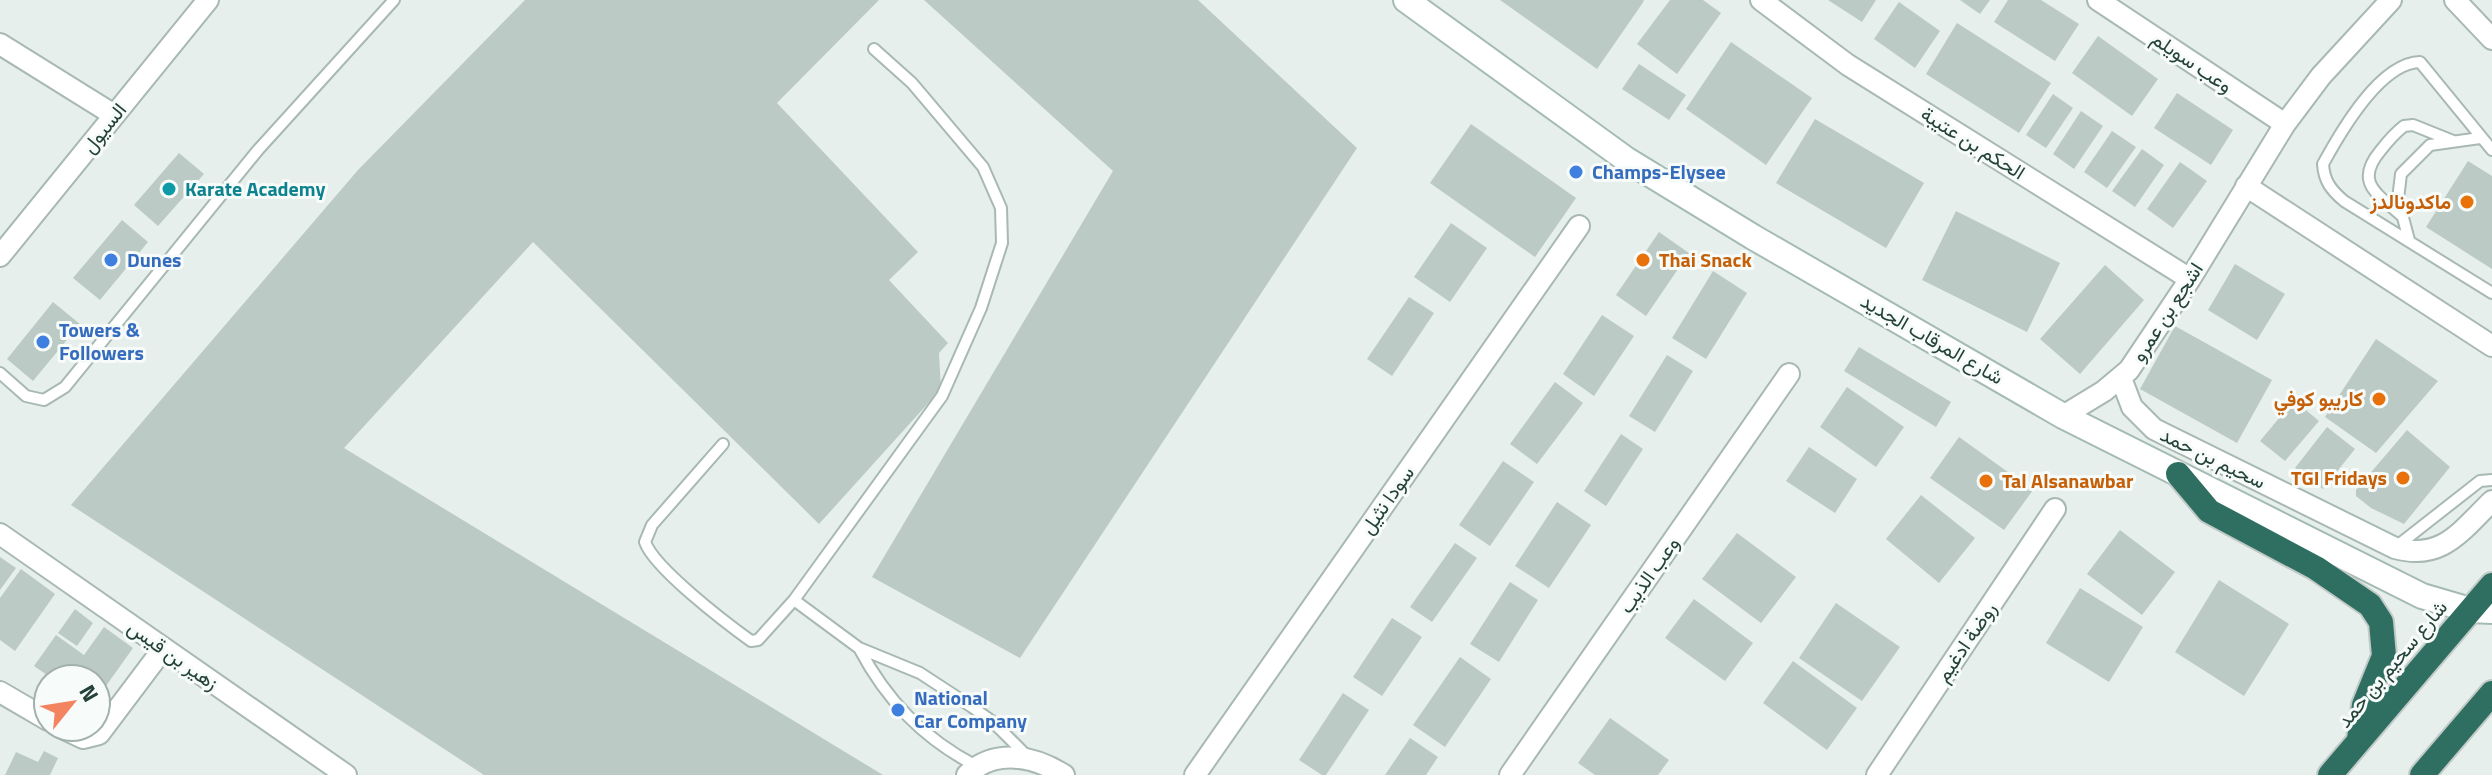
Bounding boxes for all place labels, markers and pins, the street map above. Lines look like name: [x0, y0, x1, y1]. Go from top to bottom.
place label: Champs-Elysee: [1592, 156, 1726, 187]
marker: Champs-Elysee: [1567, 163, 1585, 181]
place label: Karate Academy: [185, 173, 325, 204]
marker: Karate Academy: [160, 180, 178, 198]
place label: ماكدونالدز: [2369, 186, 2451, 217]
marker: ماكدونالدز: [2458, 193, 2476, 211]
place label: Dunes: [127, 244, 182, 275]
place label: Thai Snack: [1659, 244, 1752, 275]
marker: Dunes: [102, 251, 120, 269]
marker: Thai Snack: [1634, 251, 1652, 269]
place label: Towers & Followers: [59, 314, 144, 368]
marker: Towers & Followers: [34, 333, 52, 351]
place label: كاريبو كوفي: [2274, 383, 2363, 416]
marker: كاريبو كوفي: [2370, 390, 2388, 408]
place label: TGI Fridays: [2291, 462, 2387, 493]
place label: Tal Alsanawbar: [2002, 465, 2134, 496]
marker: TGI Fridays: [2394, 469, 2412, 487]
marker: Tal Alsanawbar: [1977, 472, 1995, 490]
place label: National Car Company: [914, 682, 1027, 736]
marker: National Car Company: [889, 701, 907, 719]

